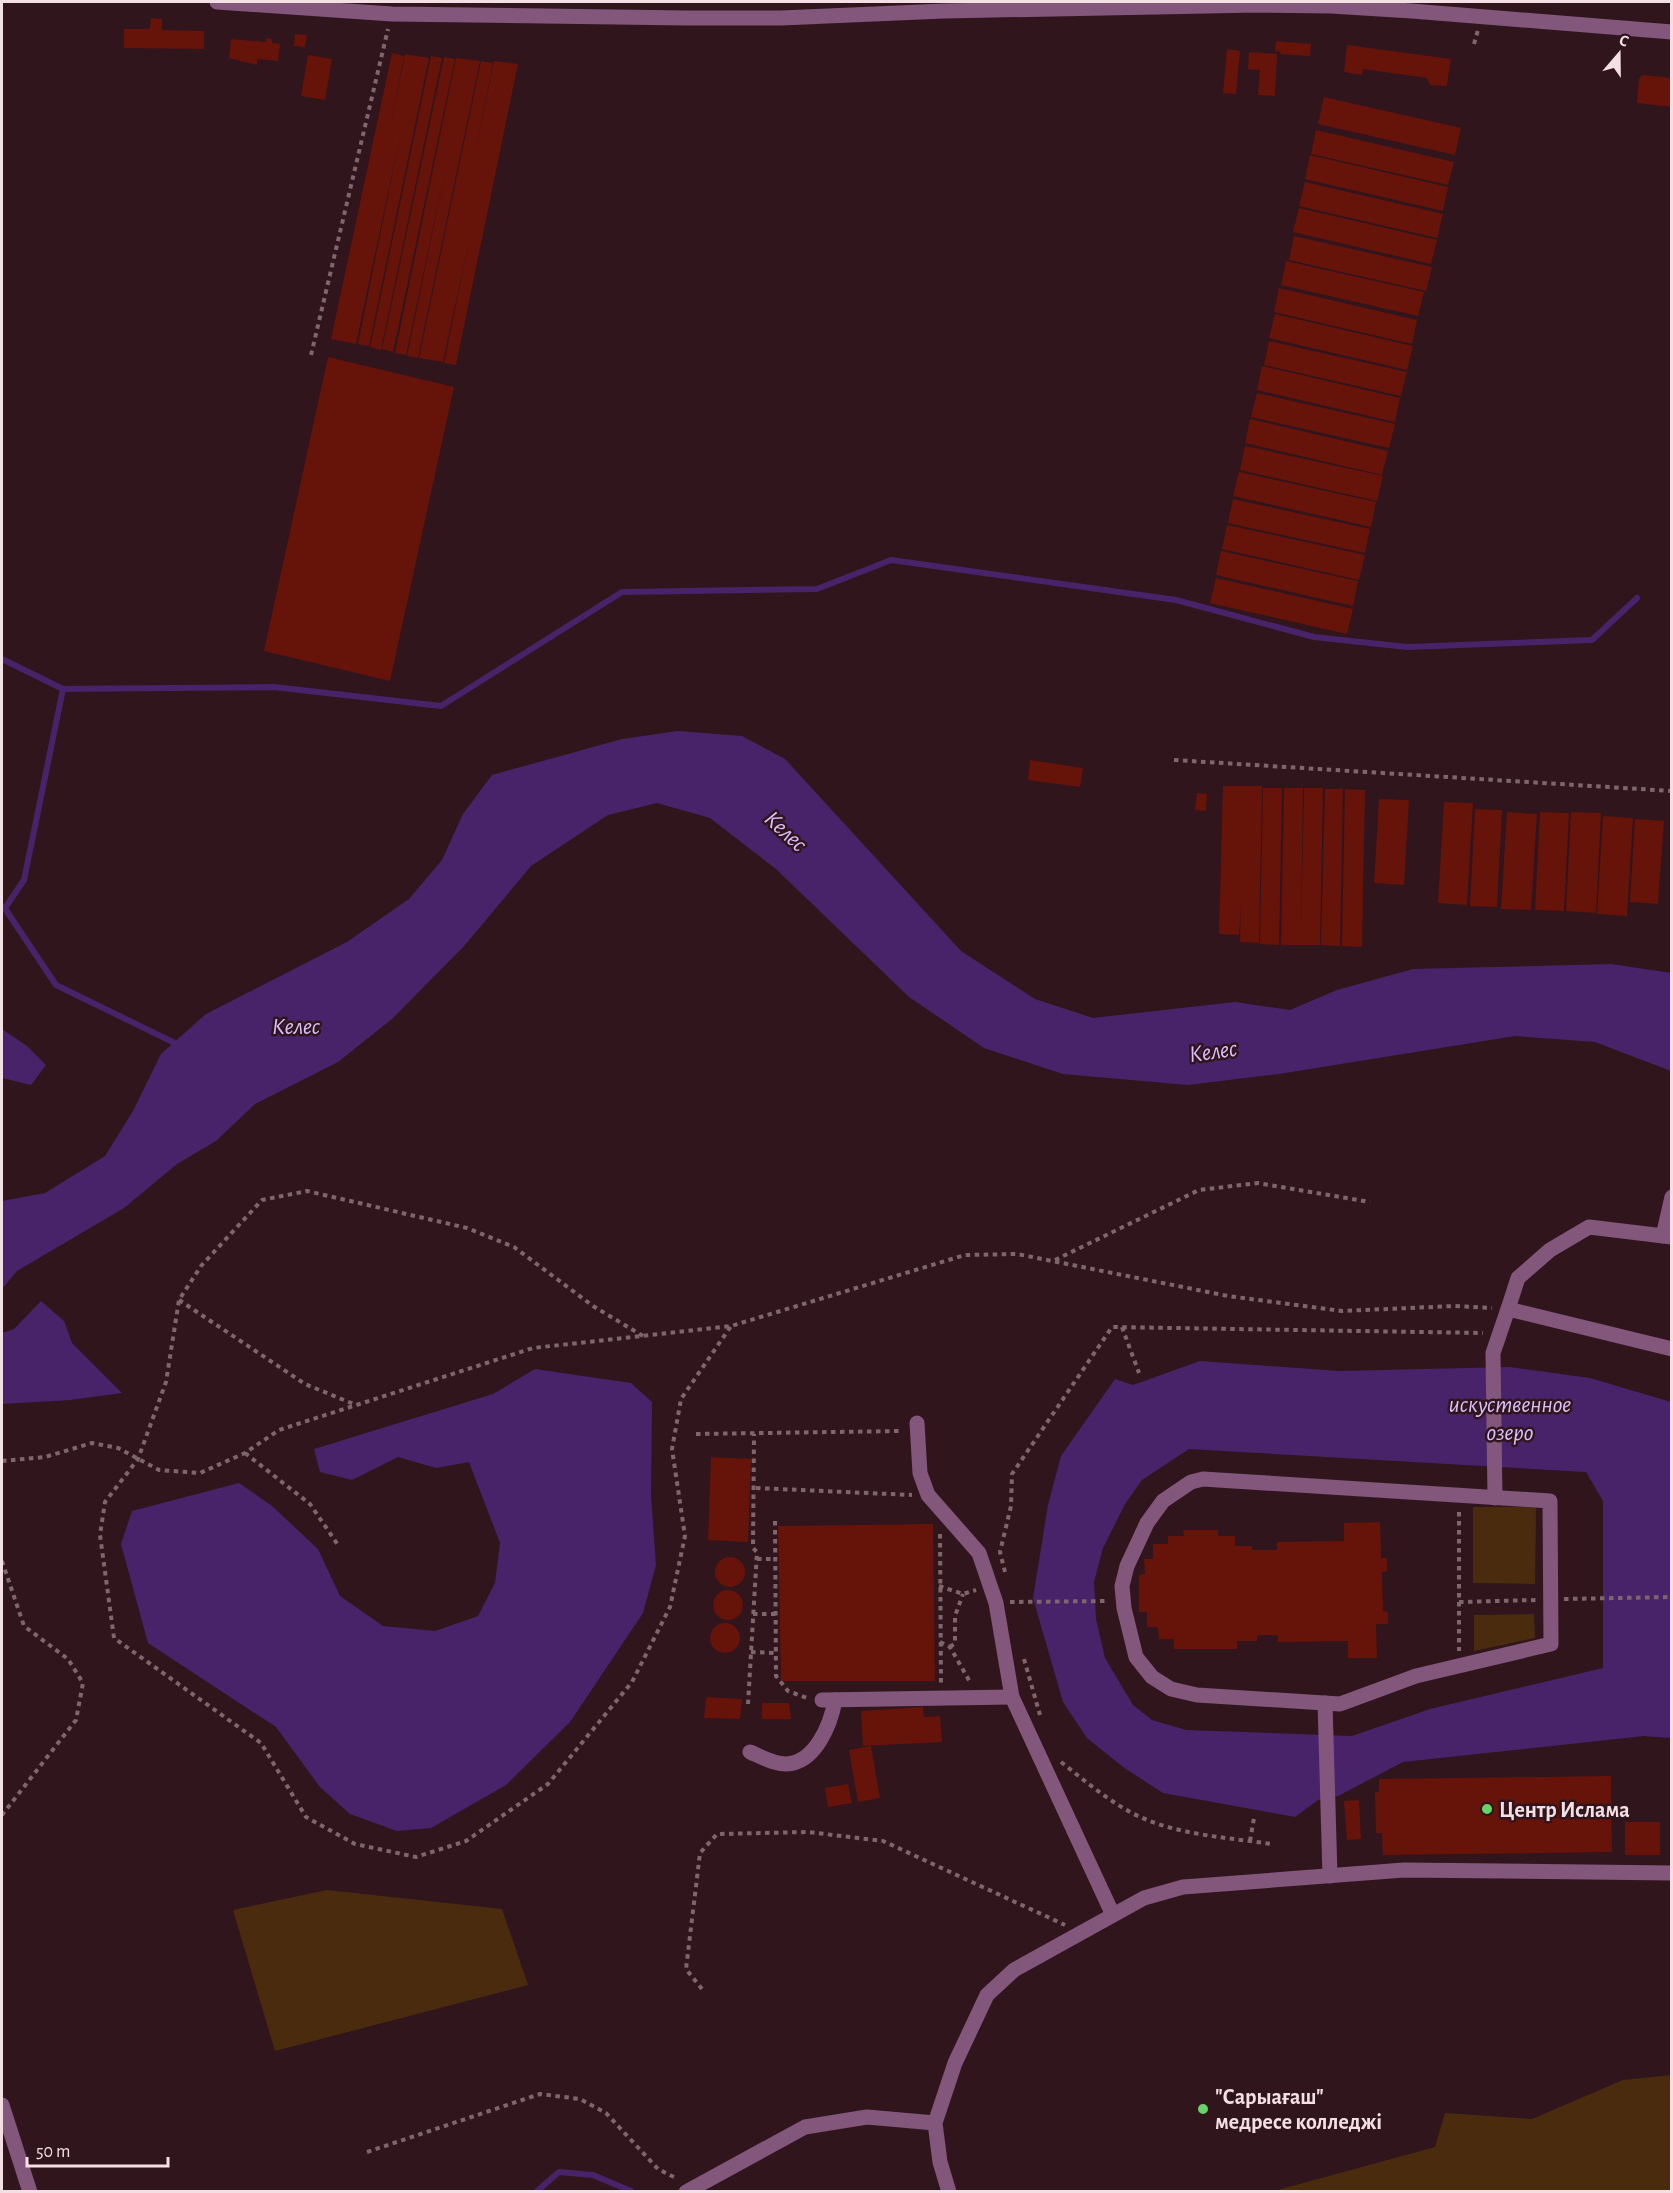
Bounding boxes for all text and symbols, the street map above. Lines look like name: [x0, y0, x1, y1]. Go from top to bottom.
north arrow: [1589, 24, 1649, 84]
text: С: [1617, 32, 1631, 50]
water label: Келес: [760, 807, 812, 857]
water label: Келес: [272, 1015, 321, 1039]
water label: Келес: [1188, 1037, 1239, 1067]
water label: искуственное озеро: [1449, 1393, 1571, 1445]
place label: Центр Ислама: [1499, 1799, 1630, 1821]
marker: Центр Ислама: [1480, 1802, 1494, 1816]
place label: "Сарыағаш" медресе колледжі: [1215, 2086, 1382, 2133]
marker: "Сарыағаш" медресе колледжі: [1196, 2102, 1210, 2116]
scale bar: [27, 2130, 168, 2168]
text: 50 m: [36, 2143, 70, 2161]

